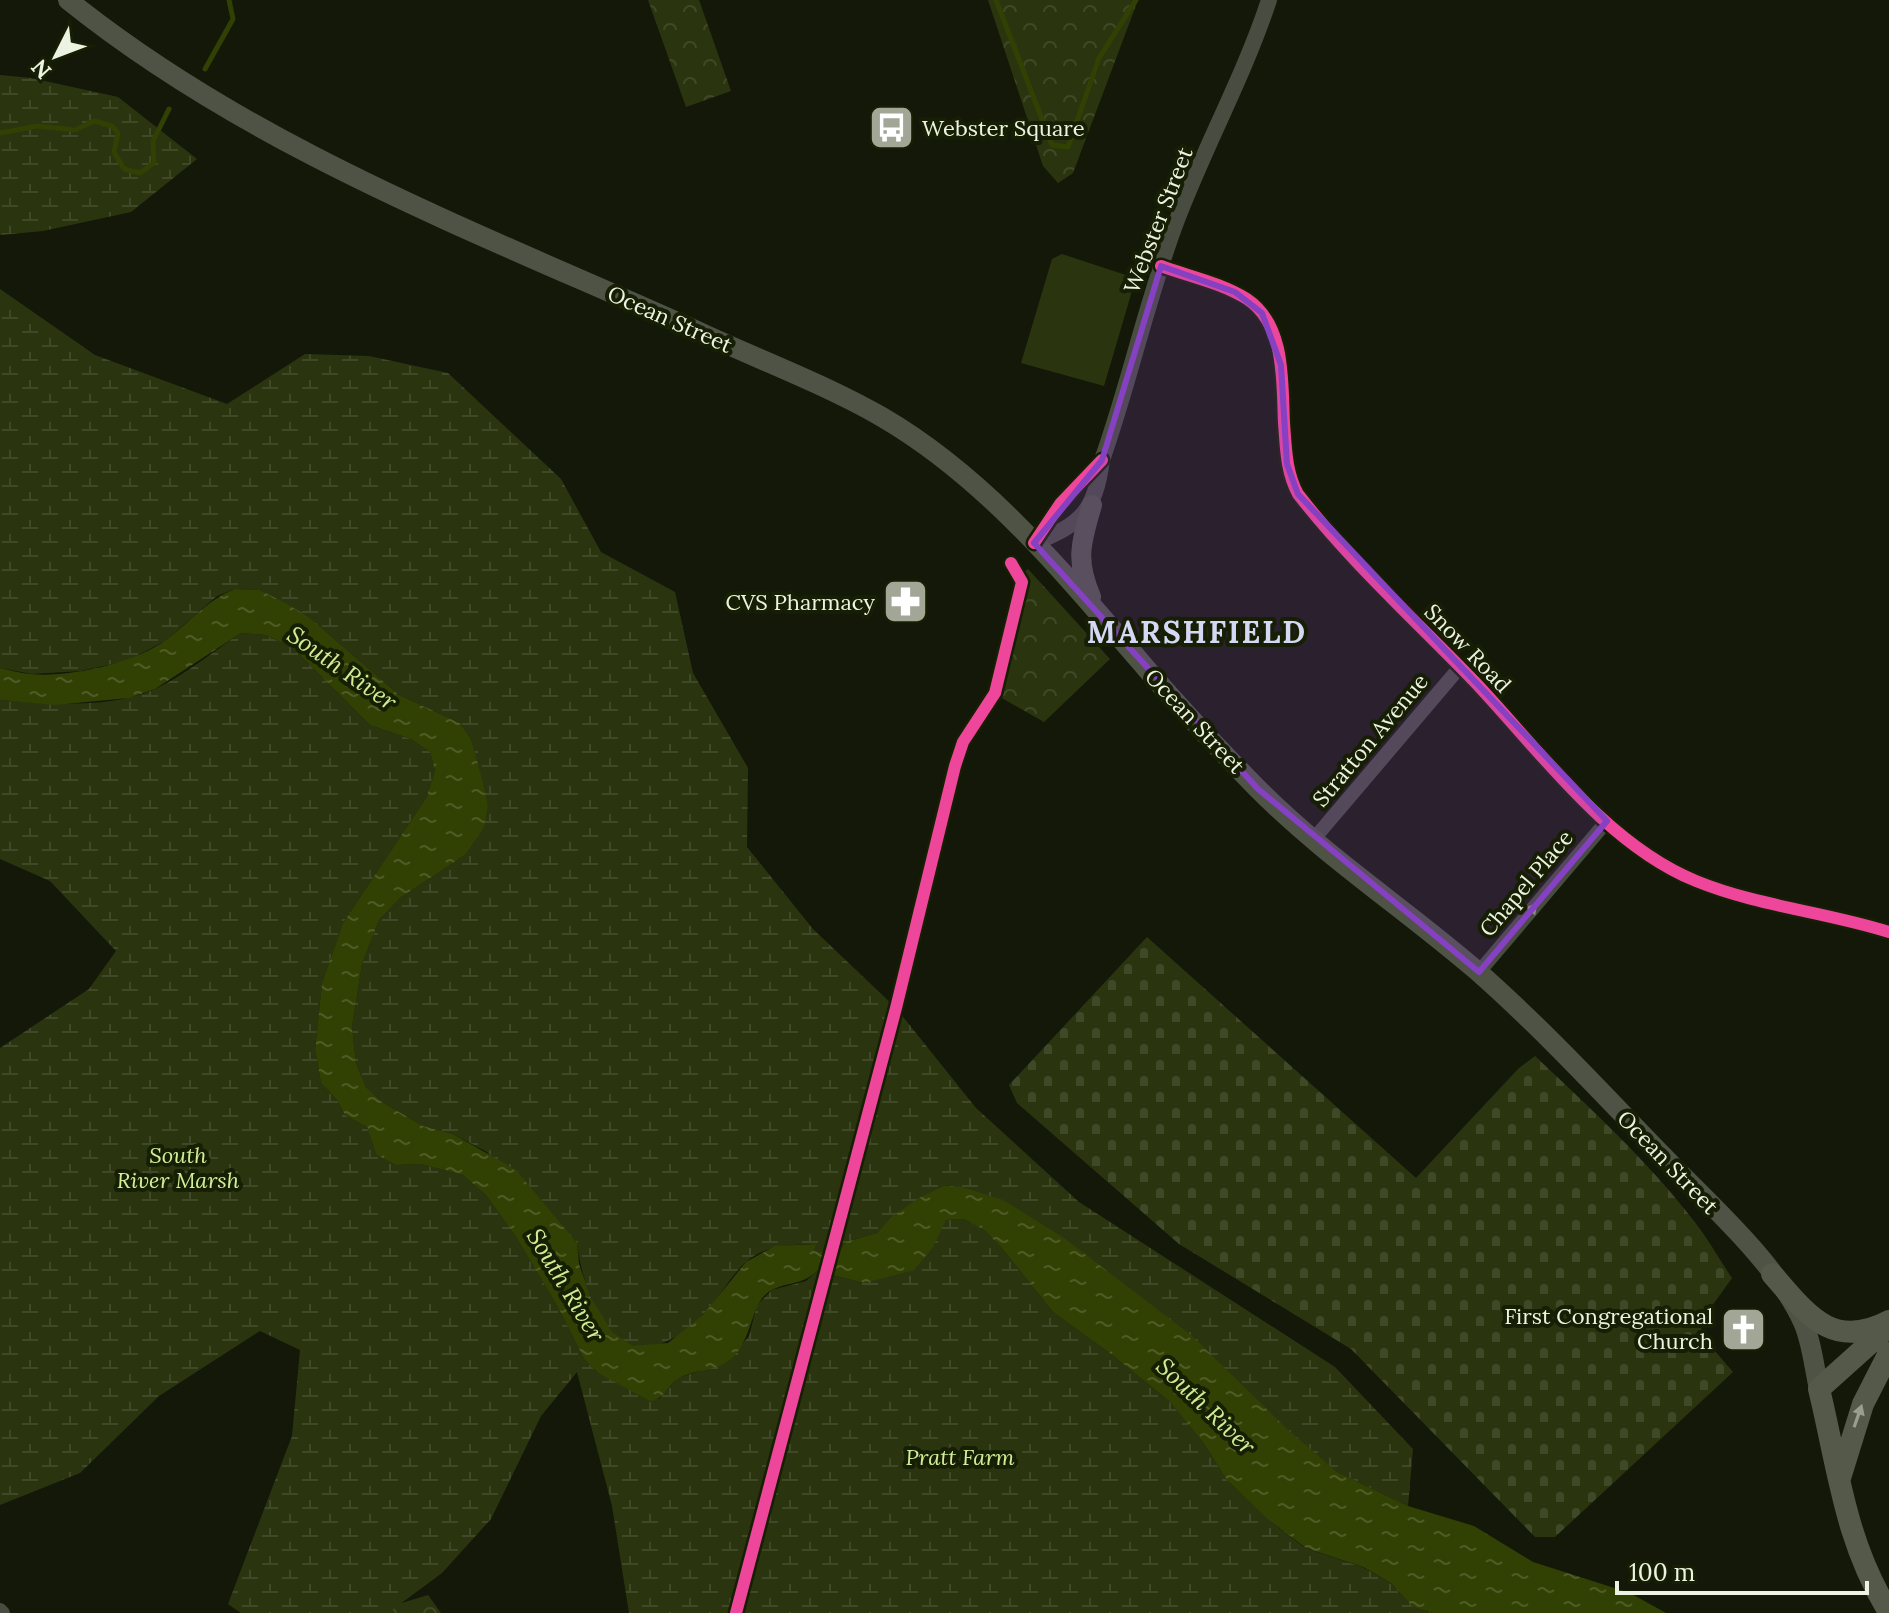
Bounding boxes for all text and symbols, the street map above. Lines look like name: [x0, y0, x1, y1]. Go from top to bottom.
north arrow: [16, 16, 96, 96]
text: N: [25, 54, 57, 85]
bus stop icon: Webster Square: [867, 104, 915, 152]
place label: Webster Square: [922, 114, 1085, 142]
street label: Webster Street: [1117, 143, 1199, 297]
street label: Ocean Street: [603, 279, 737, 359]
pharmacy icon: CVS Pharmacy: [882, 578, 930, 626]
place label: CVS Pharmacy: [726, 588, 875, 616]
street label: Snow Road: [1419, 598, 1517, 698]
district label: MARSHFIELD: [1087, 613, 1307, 651]
water label: South River: [281, 619, 403, 717]
street label: Ocean Street: [1139, 663, 1251, 780]
street label: Stratton Avenue: [1306, 668, 1434, 812]
street label: Chapel Place: [1473, 824, 1579, 942]
one-way arrow: [1520, 903, 1537, 923]
street label: Ocean Street: [1611, 1104, 1725, 1220]
park label: South River Marsh: [117, 1141, 240, 1194]
water label: South River: [520, 1223, 612, 1347]
place label: First Congregational Church: [1504, 1302, 1713, 1355]
church icon: First Congregational Church: [1720, 1305, 1768, 1353]
water label: South River: [1150, 1351, 1262, 1461]
one-way arrow: [1853, 1404, 1865, 1428]
park label: Pratt Farm: [905, 1443, 1015, 1471]
scale bar: [1617, 1545, 1867, 1595]
text: 100 m: [1629, 1557, 1695, 1588]

